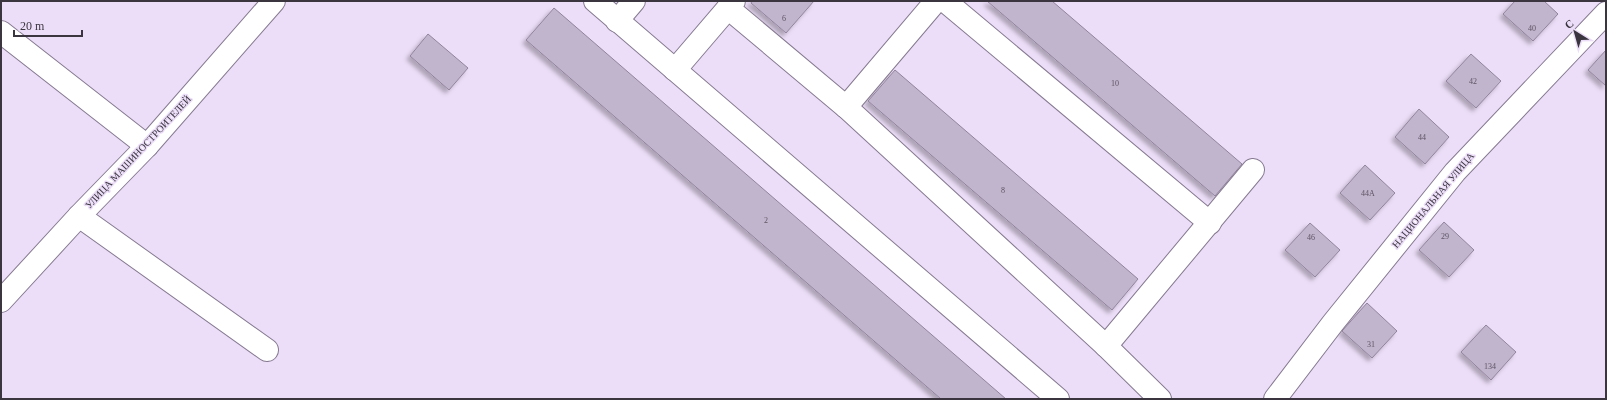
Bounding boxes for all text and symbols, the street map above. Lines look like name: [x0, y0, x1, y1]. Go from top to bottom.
scale bar: [14, 12, 82, 38]
north arrow: [1555, 12, 1595, 52]
house number: 6: [782, 14, 786, 23]
text: С: [1562, 17, 1576, 31]
text: 20 m: [20, 19, 45, 33]
house number: 40: [1528, 24, 1536, 33]
house number: 42: [1469, 77, 1477, 86]
house number: 10: [1111, 79, 1119, 88]
street label: УЛИЦА МАШИНОСТРОИТЕЛЕЙ: [83, 93, 193, 211]
house number: 44: [1418, 133, 1426, 142]
street label: НАЦИОНАЛЬНАЯ УЛИЦА: [1390, 149, 1477, 250]
house number: 8: [1001, 186, 1005, 195]
house number: 44А: [1361, 189, 1375, 198]
house number: 2: [764, 216, 768, 225]
house number: 29: [1441, 232, 1449, 241]
house number: 46: [1307, 233, 1315, 242]
house number: 31: [1367, 340, 1375, 349]
house number: 134: [1484, 362, 1496, 371]

